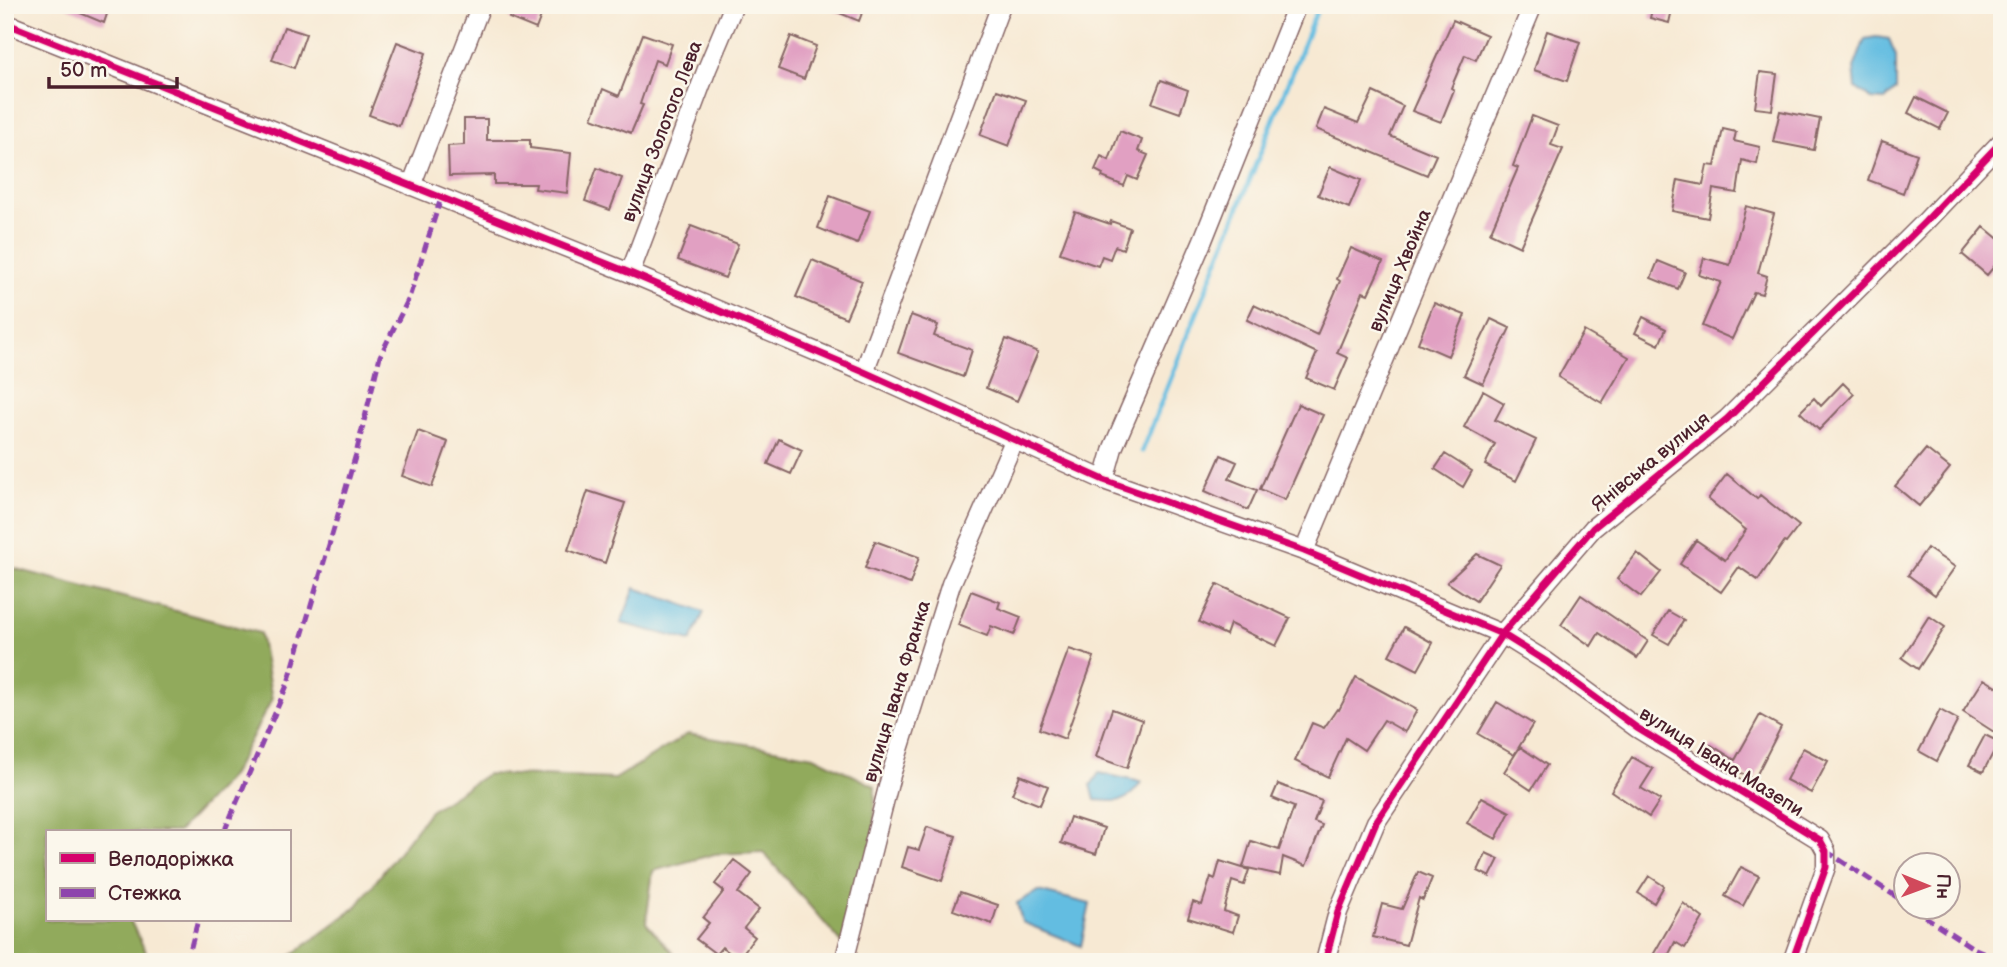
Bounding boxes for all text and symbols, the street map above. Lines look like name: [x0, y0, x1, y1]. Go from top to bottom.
street label: вулиця Золотого Лева: [617, 38, 708, 225]
scale bar: [49, 46, 177, 90]
text: 50 m: [60, 58, 107, 83]
street label: вулиця Хвойна: [1364, 206, 1437, 335]
street label: Янівська вулиця: [1587, 407, 1715, 517]
street label: вулиця Івана Франка: [859, 598, 936, 785]
street label: вулиця Івана Мазепи: [1635, 702, 1807, 822]
legend: [46, 830, 290, 922]
text: Велодоріжка: [108, 847, 235, 872]
north arrow: [1892, 852, 1962, 922]
text: Пн: [1931, 873, 1954, 899]
text: Стежка: [108, 881, 182, 906]

